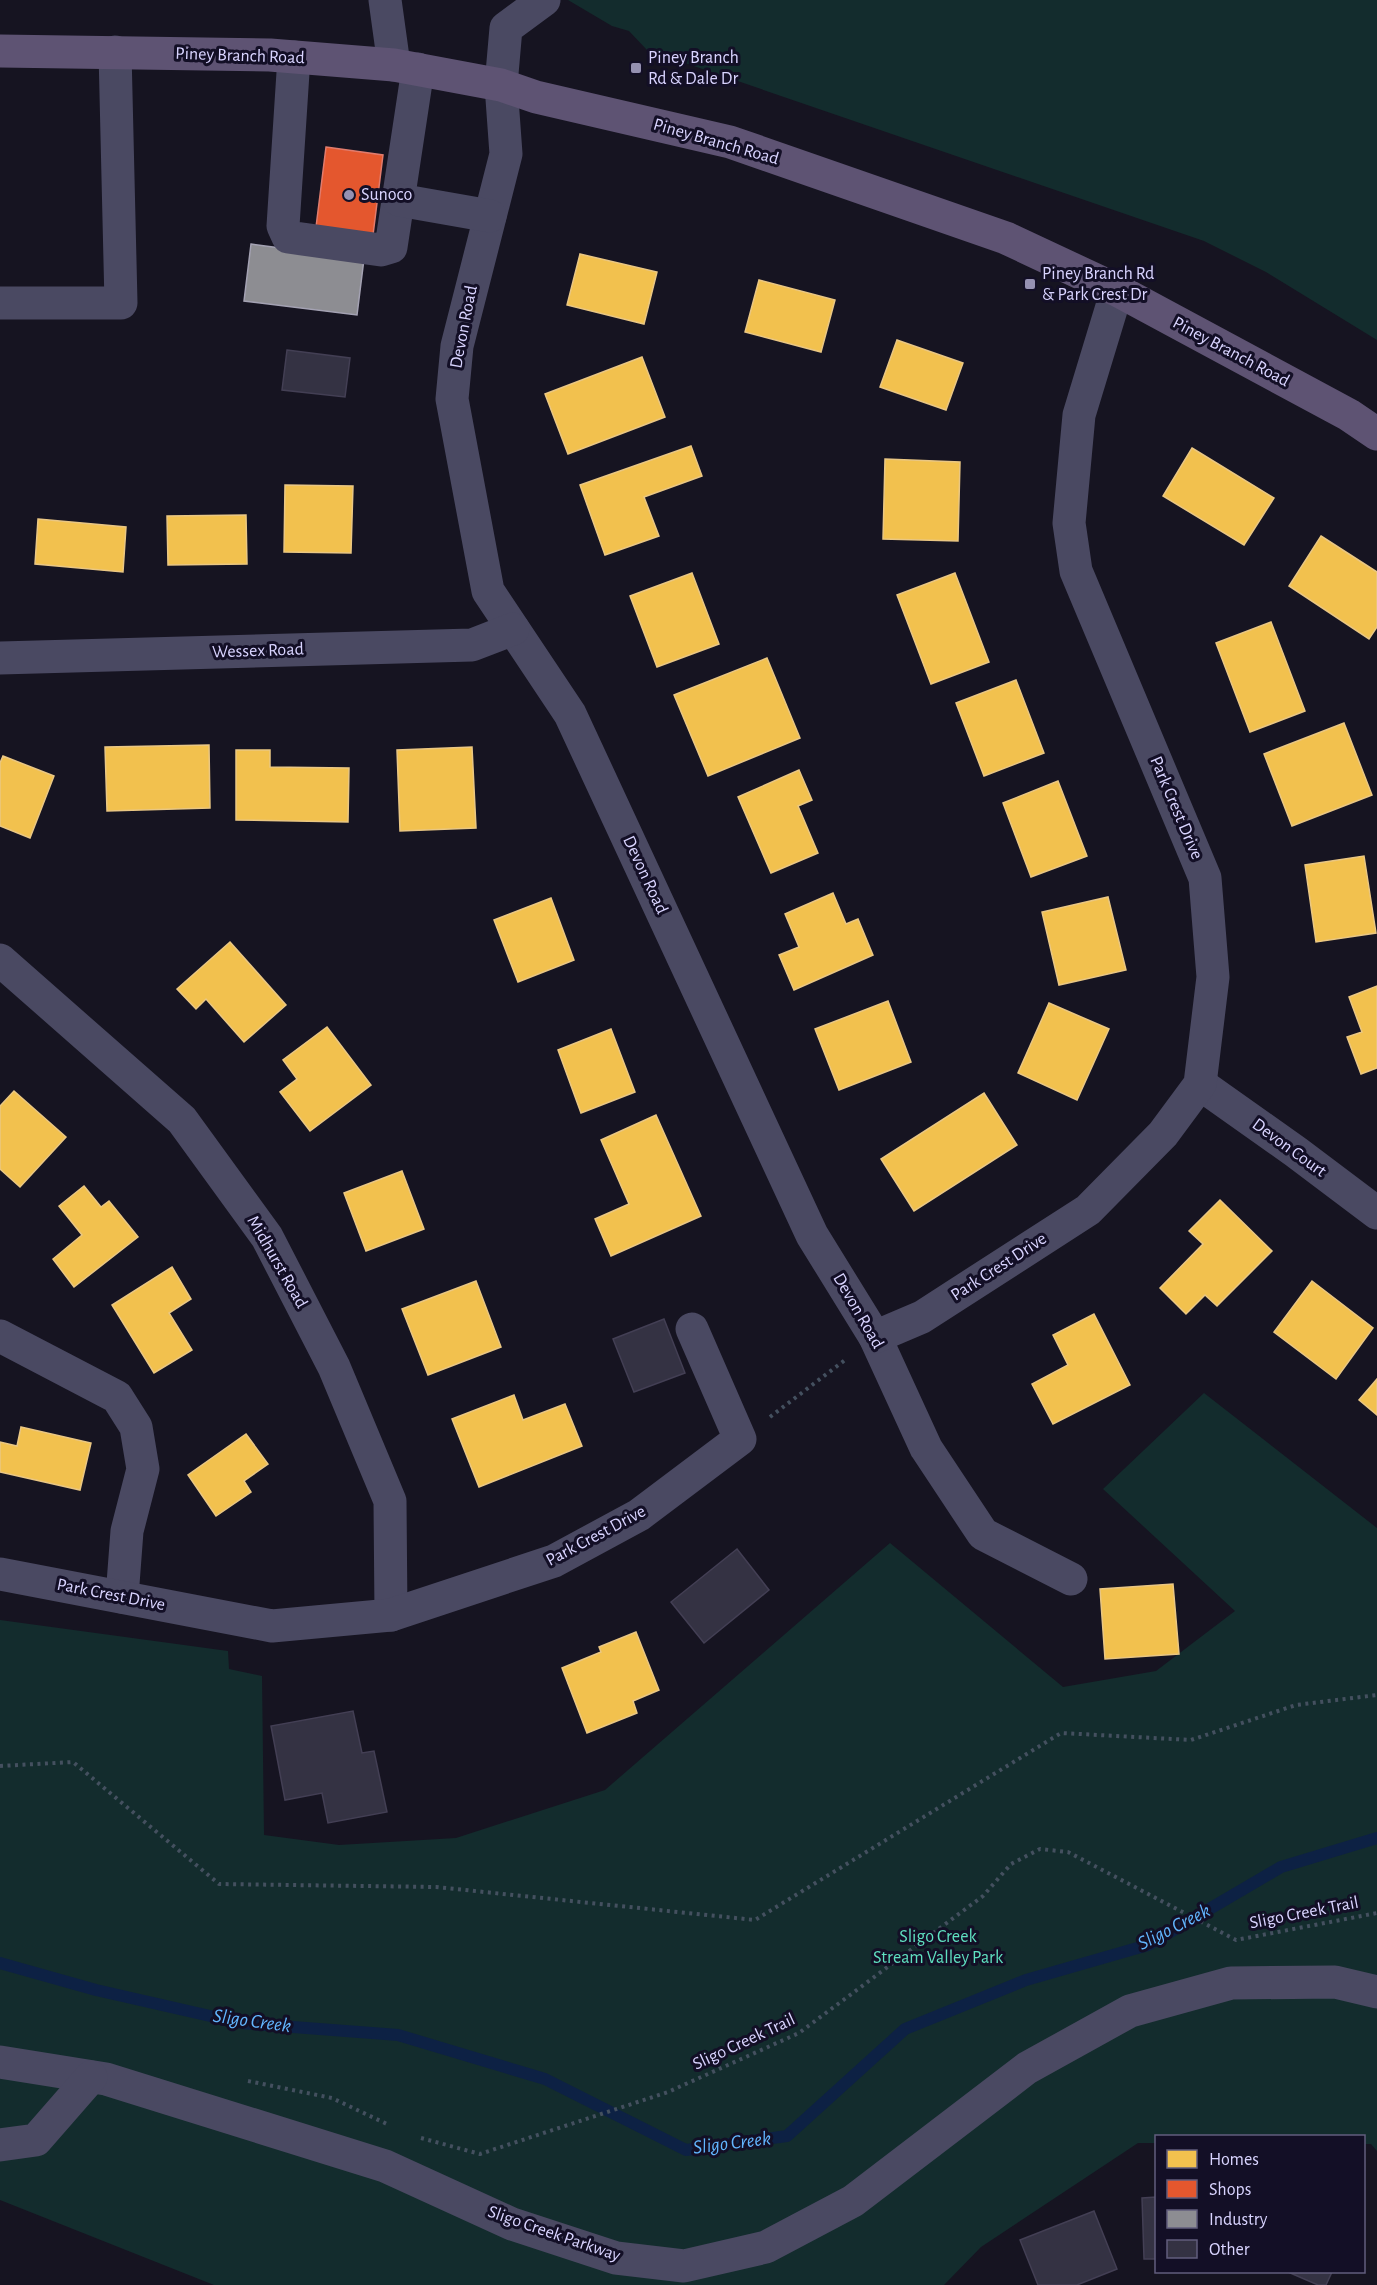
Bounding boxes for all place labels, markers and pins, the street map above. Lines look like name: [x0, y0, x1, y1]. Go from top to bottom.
place label: Piney Branch Rd & Dale Dr: [648, 49, 739, 88]
marker: Piney Branch Rd & Dale Dr: [629, 61, 643, 75]
place label: Sunoco: [361, 186, 413, 204]
marker: Sunoco: [342, 188, 356, 202]
place label: Piney Branch Rd & Park Crest Dr: [1042, 265, 1154, 304]
marker: Piney Branch Rd & Park Crest Dr: [1023, 277, 1037, 291]

